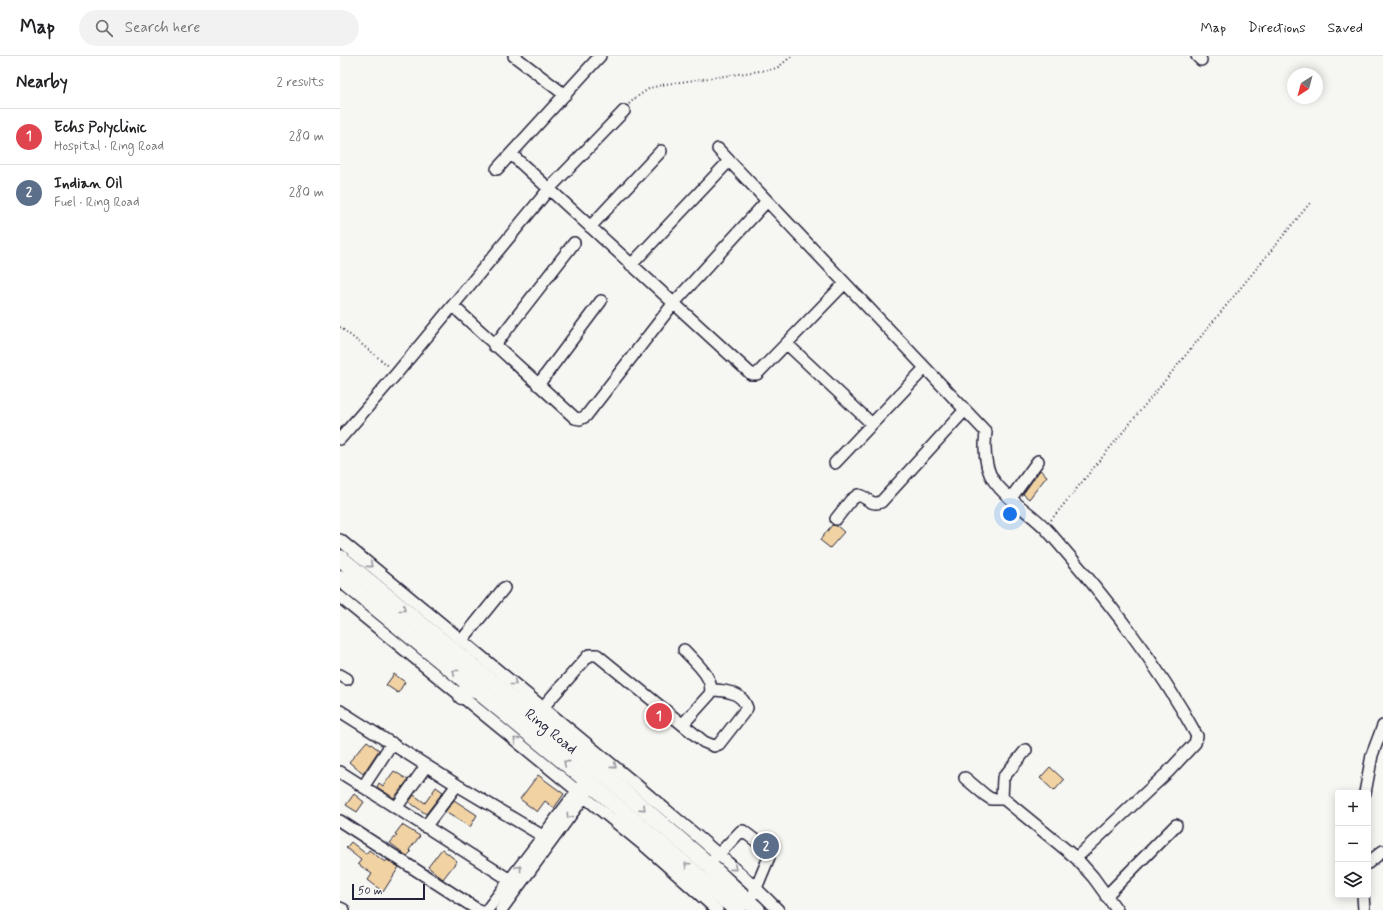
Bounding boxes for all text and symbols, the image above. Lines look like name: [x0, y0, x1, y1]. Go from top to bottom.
search box: [79, 10, 359, 46]
text: Map: [20, 15, 55, 40]
icon: search: [93, 17, 115, 39]
text: Search here: [125, 18, 200, 38]
text: Map: [1200, 19, 1226, 37]
text: Directions: [1248, 19, 1306, 37]
text: Saved: [1328, 19, 1363, 37]
north arrow: [1287, 68, 1323, 104]
text: Nearby: [16, 71, 68, 93]
text: 2 results: [277, 74, 324, 91]
text: Echs Polyclinic: [54, 118, 147, 138]
text: 1: [26, 128, 32, 145]
text: 280 m: [289, 128, 324, 145]
text: Hospital · Ring Road: [54, 138, 164, 155]
text: Indian Oil: [54, 174, 123, 194]
text: 2: [26, 184, 32, 201]
text: 280 m: [289, 184, 324, 201]
text: Fuel · Ring Road: [54, 194, 140, 211]
your location: [1000, 504, 1020, 524]
one-way arrow: [365, 560, 373, 567]
one-way arrow: [398, 605, 405, 612]
one-way arrow: [453, 669, 460, 676]
one-way arrow: [509, 678, 517, 685]
pin: 1: [646, 701, 672, 731]
street label: Ring Road: [520, 704, 581, 759]
one-way arrow: [514, 738, 521, 745]
one-way arrow: [564, 761, 571, 768]
one-way arrow: [609, 762, 616, 769]
map controls: [1335, 790, 1371, 898]
button: +: [1335, 790, 1371, 826]
one-way arrow: [638, 804, 646, 811]
one-way arrow: [567, 812, 574, 819]
button: −: [1335, 826, 1371, 862]
pin: 2: [753, 831, 779, 861]
button: layers: [1335, 862, 1371, 898]
one-way arrow: [684, 863, 691, 870]
one-way arrow: [729, 864, 737, 871]
one-way arrow: [514, 865, 521, 872]
scale bar: [352, 882, 425, 901]
text: 50 m: [358, 884, 383, 898]

